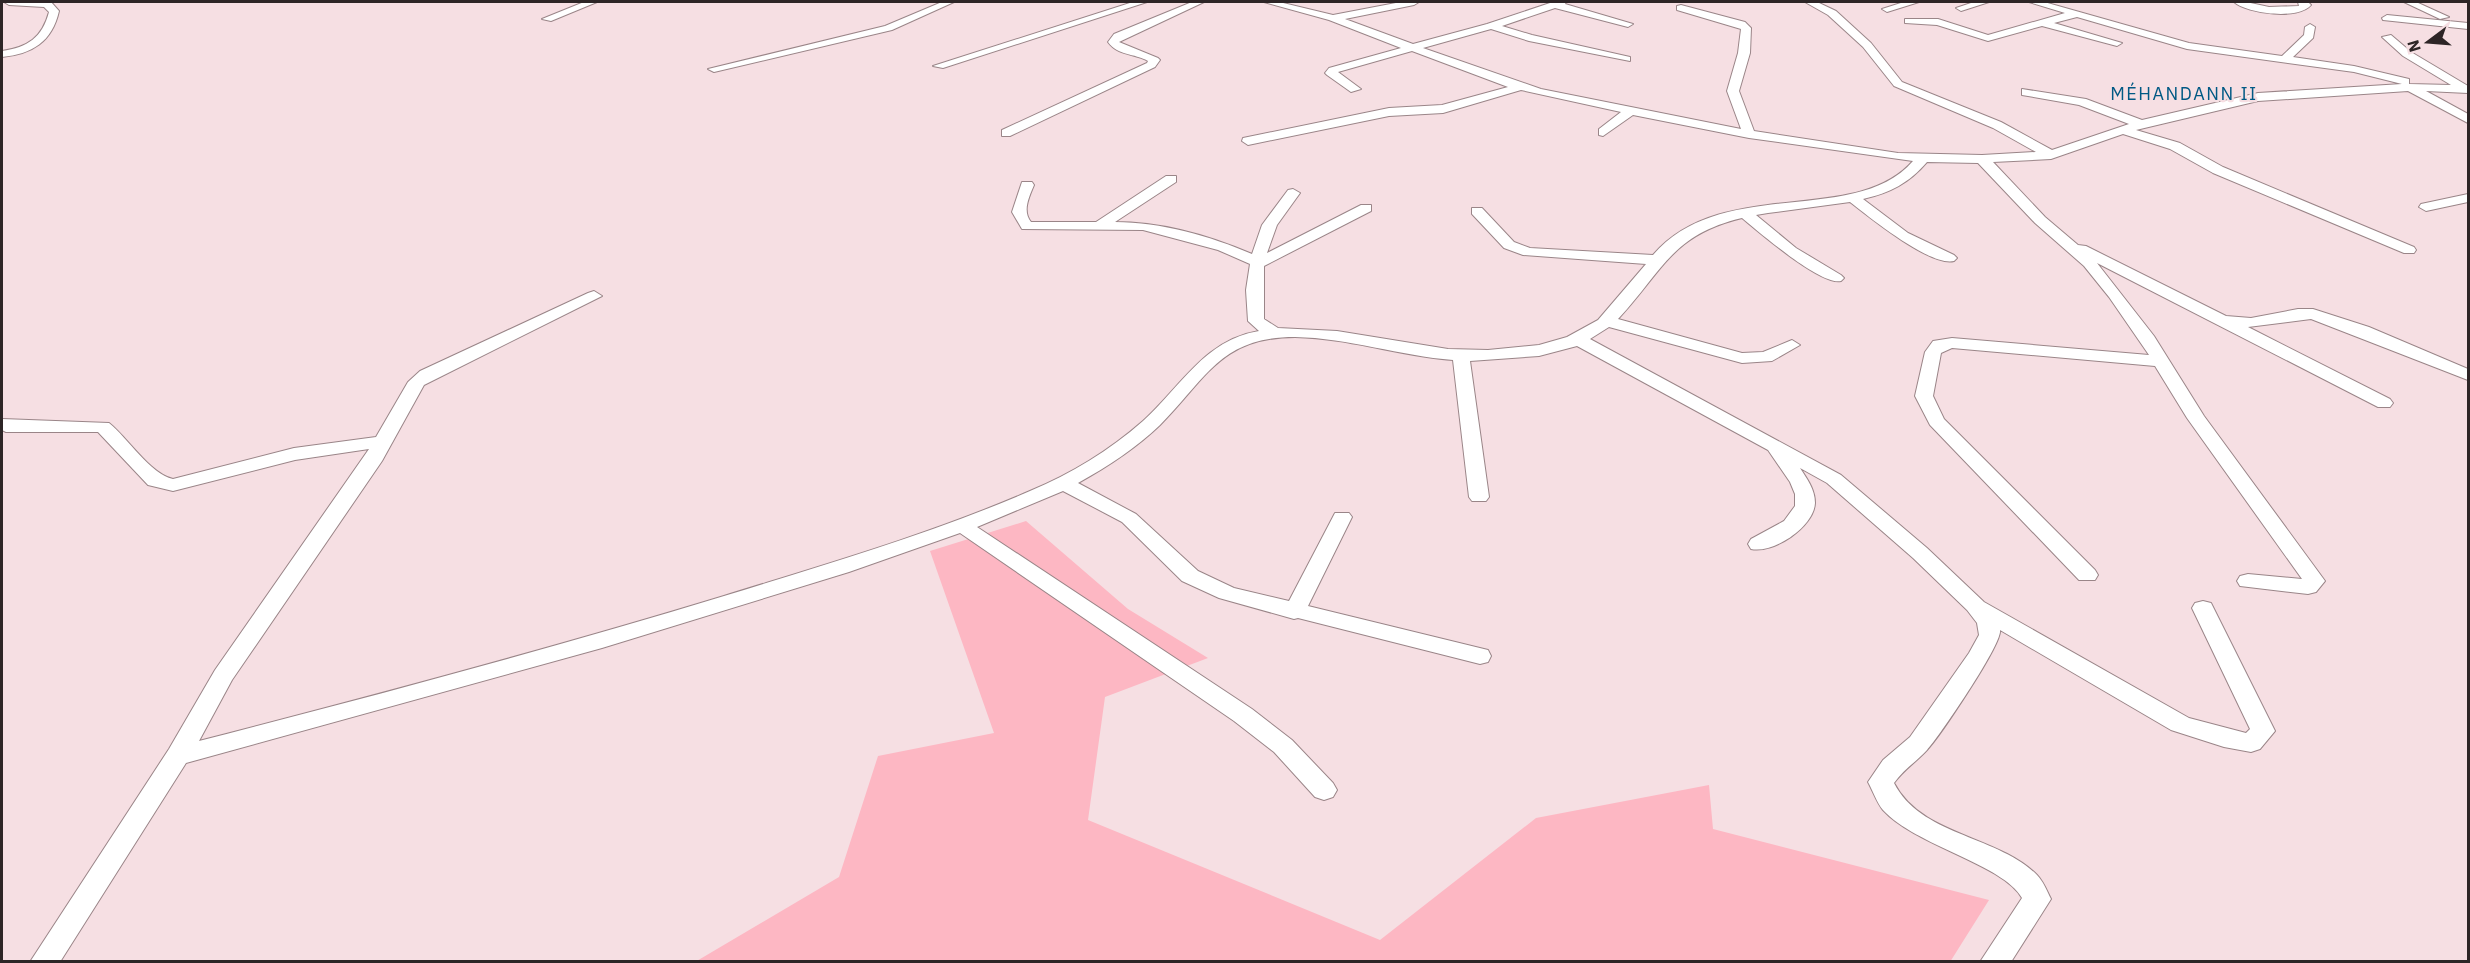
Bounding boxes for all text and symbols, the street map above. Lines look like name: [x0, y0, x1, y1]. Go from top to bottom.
north arrow: [2398, 12, 2458, 72]
text: N: [2402, 38, 2425, 54]
district label: MÉHANDANN II: [2110, 82, 2258, 105]

